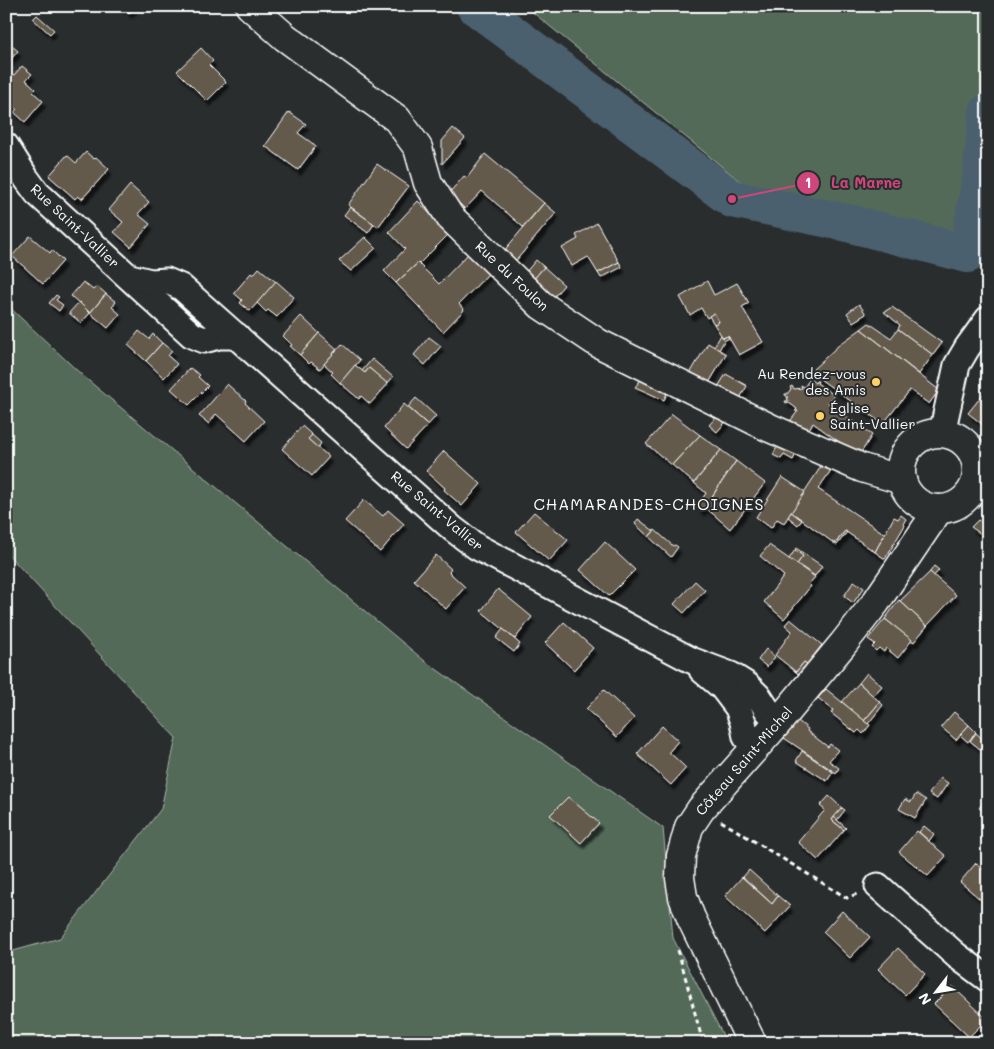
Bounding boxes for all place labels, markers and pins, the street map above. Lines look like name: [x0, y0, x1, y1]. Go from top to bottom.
callout: La Marne: [796, 168, 911, 198]
place label: Au Rendez-vous des Amis: [757, 364, 866, 399]
marker: Au Rendez-vous des Amis: [870, 376, 882, 388]
place label: Église Saint-Vallier: [830, 398, 915, 433]
marker: Église Saint-Vallier: [814, 410, 826, 422]

